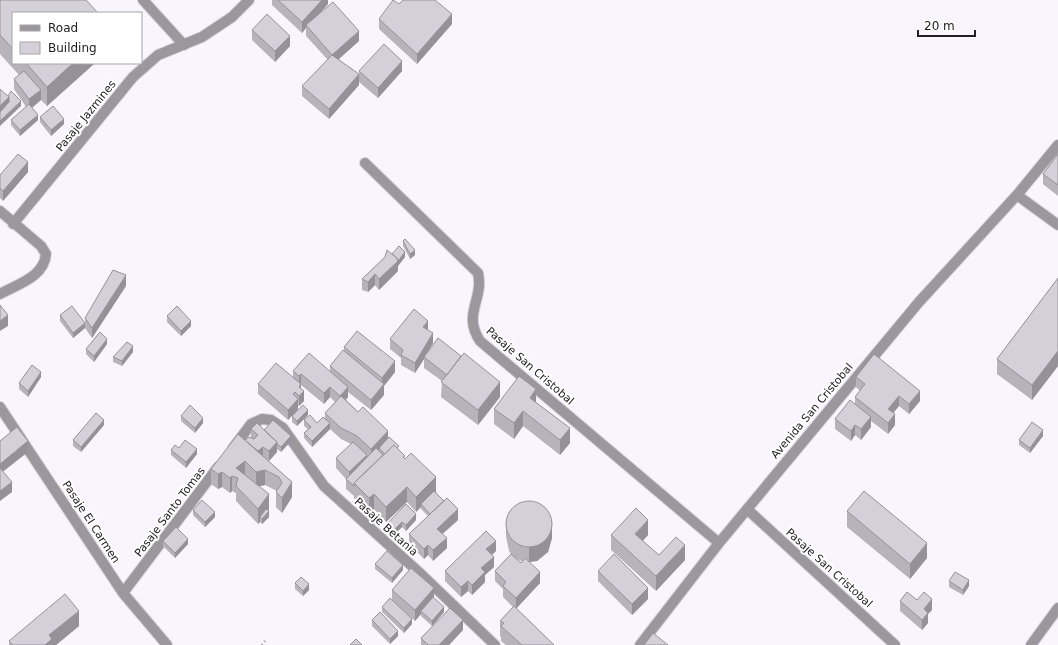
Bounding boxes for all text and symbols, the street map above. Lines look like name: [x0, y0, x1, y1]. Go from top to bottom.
legend: [12, 12, 142, 64]
scale bar: [918, 12, 975, 38]
text: 20 m: [924, 19, 955, 33]
text: Road: [48, 21, 78, 35]
text: Building: [48, 41, 97, 55]
street label: Pasaje Jazmines: [53, 78, 119, 154]
street label: Pasaje San Cristobal: [484, 324, 576, 408]
street label: Avenida San Cristobal: [768, 361, 856, 461]
street label: Pasaje Santo Tomas: [132, 464, 208, 559]
street label: Pasaje El Carmen: [60, 478, 122, 566]
street label: Pasaje Betania: [352, 495, 420, 559]
street label: Pasaje San Cristobal: [783, 526, 875, 610]

